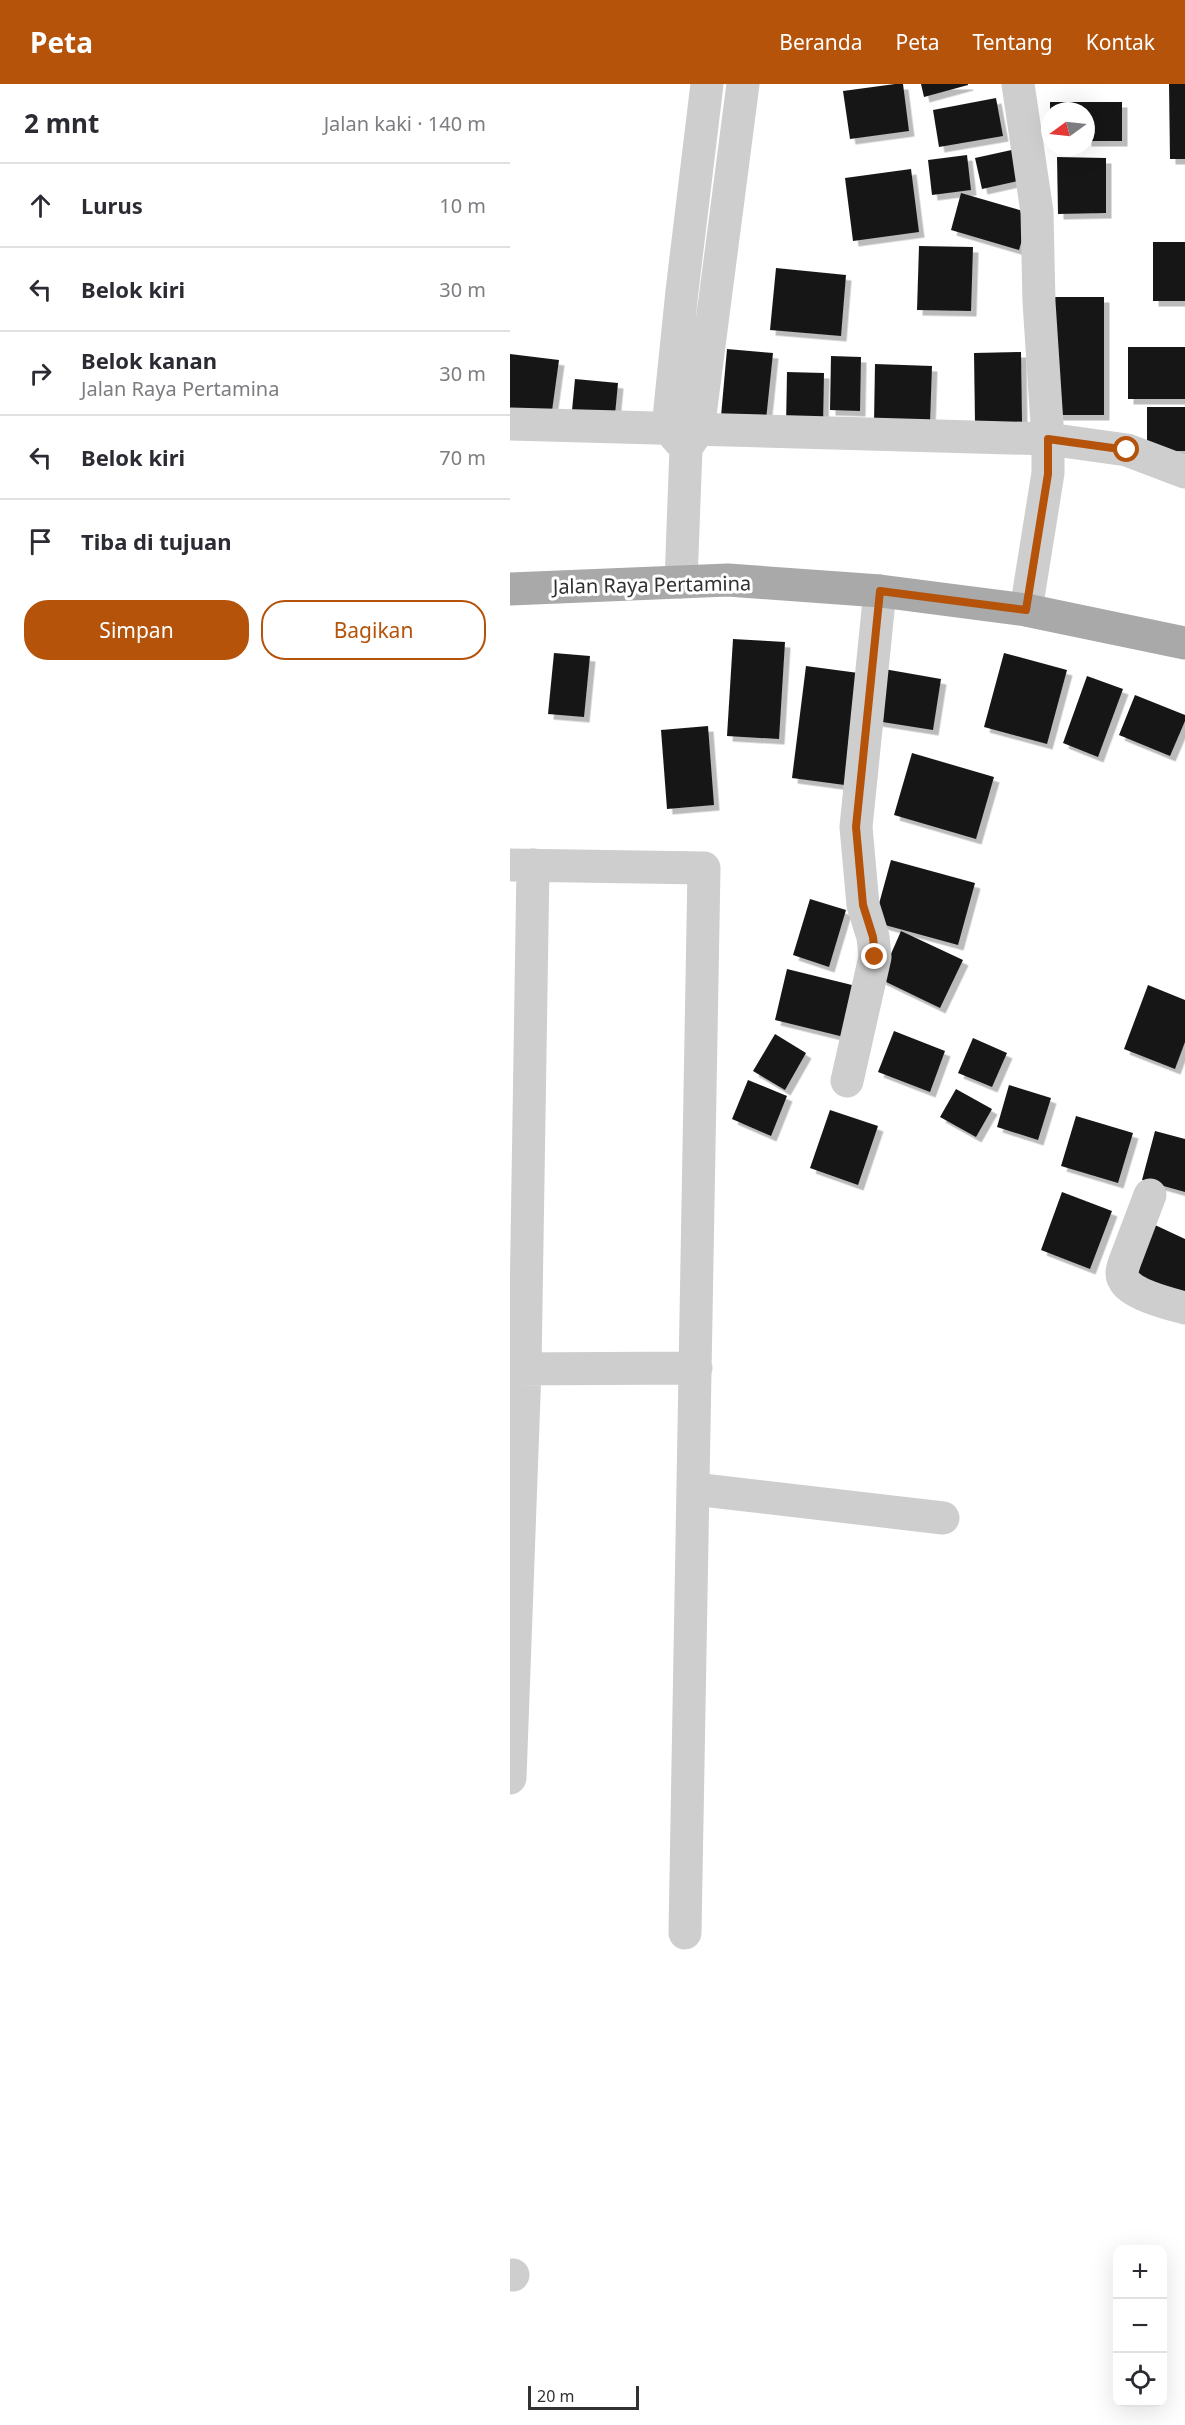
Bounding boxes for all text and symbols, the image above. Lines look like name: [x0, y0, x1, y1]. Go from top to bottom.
text: Peta: [30, 23, 93, 61]
text: Beranda: [779, 28, 863, 56]
text: Peta: [896, 28, 939, 56]
text: Tentang: [972, 28, 1053, 56]
text: Kontak: [1086, 28, 1155, 56]
north arrow: [1041, 102, 1095, 156]
text: 2 mnt: [24, 105, 99, 141]
text: Jalan kaki · 140 m: [324, 110, 486, 137]
icon: ahead: [24, 189, 57, 222]
text: Lurus: [81, 190, 143, 220]
text: 10 m: [439, 192, 486, 219]
icon: left: [24, 273, 57, 306]
text: Belok kiri: [81, 274, 185, 304]
text: 30 m: [439, 276, 486, 303]
text: Belok kanan: [81, 345, 217, 375]
icon: right: [24, 357, 57, 390]
text: 30 m: [439, 360, 486, 387]
text: Jalan Raya Pertamina: [81, 375, 279, 402]
route start: [1113, 436, 1139, 462]
icon: left: [24, 441, 57, 474]
text: Belok kiri: [81, 442, 185, 472]
text: 70 m: [439, 444, 486, 471]
icon: arrive: [24, 525, 57, 558]
text: Tiba di tujuan: [81, 526, 231, 556]
street label: Jalan Raya Pertamina: [551, 569, 751, 600]
button: Simpan: [24, 600, 249, 660]
button: Bagikan: [261, 600, 486, 660]
route end: [861, 943, 887, 969]
map controls: [1113, 2245, 1167, 2407]
button: +: [1113, 2245, 1167, 2299]
button: −: [1113, 2299, 1167, 2353]
button: locate: [1113, 2353, 1167, 2407]
scale bar: [528, 2383, 639, 2410]
text: 20 m: [537, 2385, 574, 2407]

